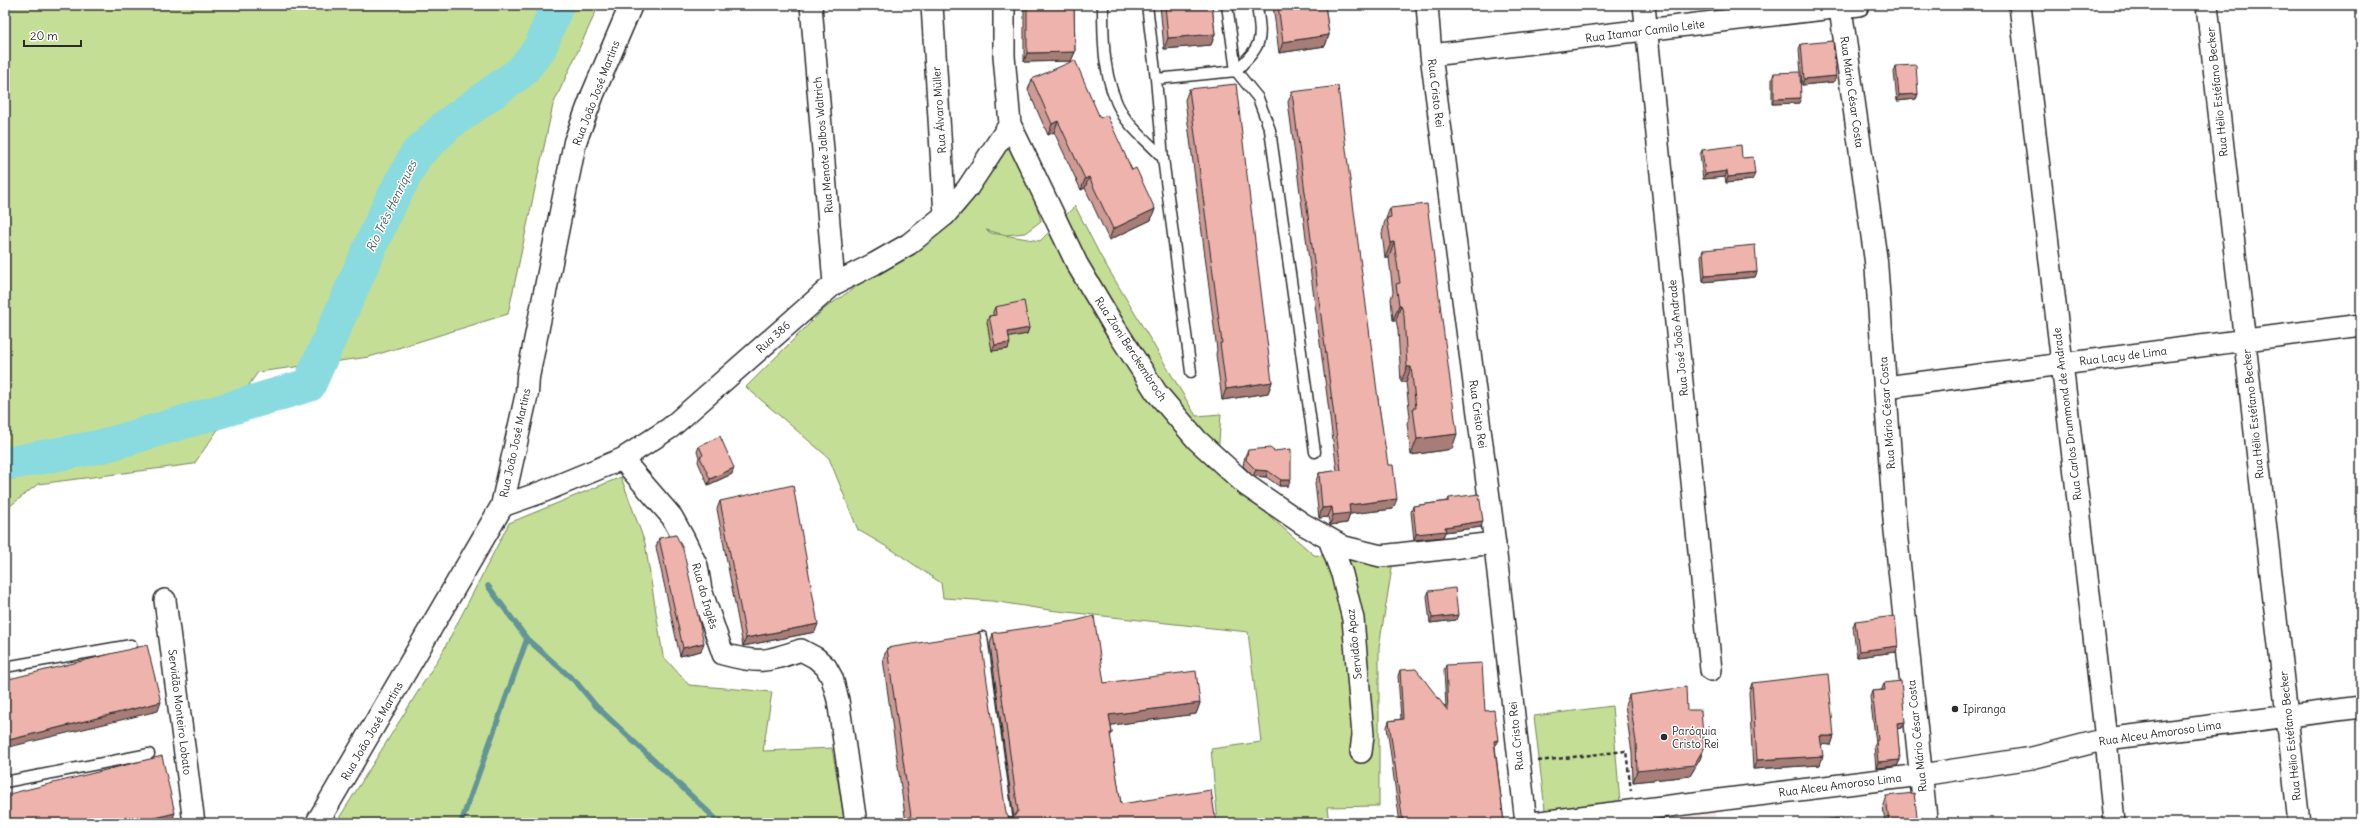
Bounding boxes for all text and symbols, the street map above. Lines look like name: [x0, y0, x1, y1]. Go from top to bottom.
street label: Rua Itamar Camilo Leite: [1585, 17, 1706, 45]
scale bar: [24, 22, 81, 48]
street label: Rua Hélio Estéfano Becker: [2203, 26, 2231, 157]
text: 20 m: [30, 28, 58, 43]
street label: Rua Mário César Costa: [1837, 35, 1867, 149]
street label: Rua João José Martins: [569, 38, 623, 148]
street label: Rua Cristo Rei: [1425, 58, 1447, 128]
street label: Rua Álvaro Müller: [928, 66, 949, 154]
street label: Rua Menote Jalbos Waltrich: [810, 76, 836, 214]
water label: Rio Três Henriques: [362, 157, 420, 254]
street label: Rua José João Andrade: [1665, 279, 1691, 397]
street label: Rua Zioni Berckembroch: [1092, 294, 1170, 404]
street label: Rua 386: [753, 318, 793, 356]
street label: Rua Carlos Drummond de Andrade: [2049, 327, 2085, 501]
street label: Rua Lacy de Lima: [2078, 344, 2168, 368]
street label: Rua Hélio Estéfano Becker: [2239, 348, 2267, 479]
street label: Rua Mário César Costa: [1876, 356, 1898, 470]
street label: Rua Cristo Rei: [1466, 379, 1490, 449]
street label: Rua João José Martins: [497, 387, 533, 499]
street label: Rua do Inglês: [689, 561, 721, 631]
street label: Servidão Apaz: [1343, 608, 1365, 680]
street label: Servidão Monteiro Lobato: [165, 648, 195, 776]
street label: Rua Hélio Estéfano Becker: [2276, 670, 2304, 801]
street label: Rua João José Martins: [338, 679, 406, 783]
street label: Rua Mário César Costa: [1904, 679, 1930, 793]
street label: Rua Cristo Rei: [1505, 701, 1527, 771]
place label: Ipiranga: [1963, 702, 2006, 716]
marker: Ipiranga: [1950, 704, 1960, 714]
street label: Rua Alceu Amoroso Lima: [2098, 717, 2222, 749]
place label: Paróquia Cristo Rei: [1672, 724, 1719, 751]
marker: Paróquia Cristo Rei: [1659, 732, 1669, 742]
street label: Rua Alceu Amoroso Lima: [1778, 771, 1902, 799]

